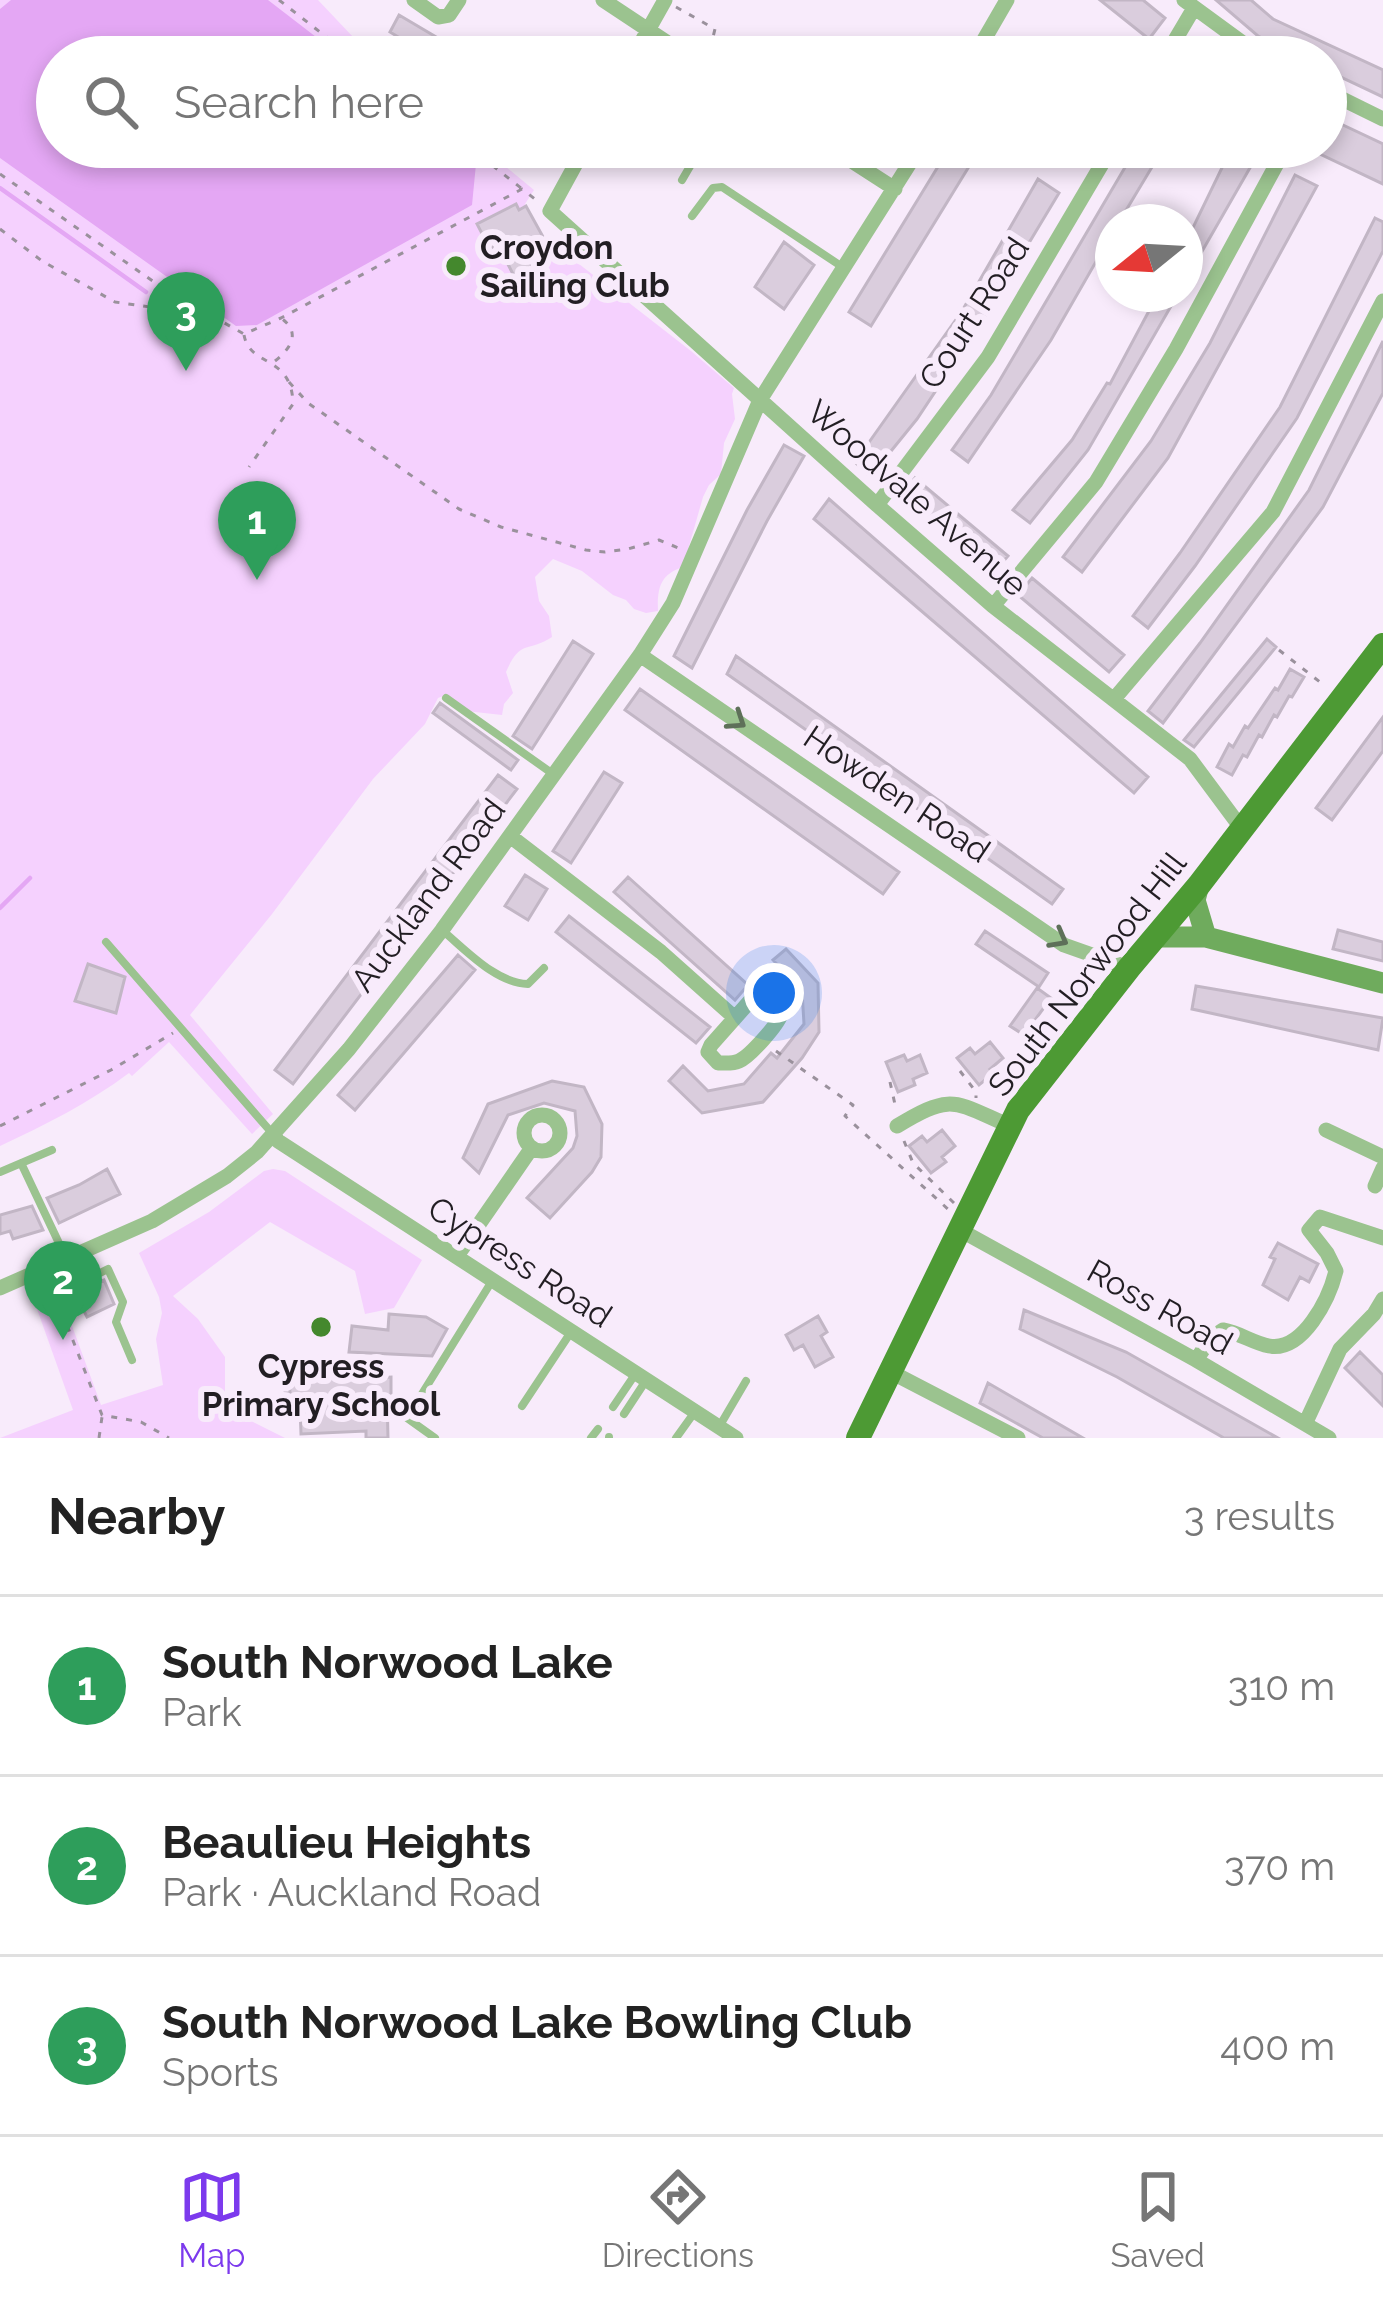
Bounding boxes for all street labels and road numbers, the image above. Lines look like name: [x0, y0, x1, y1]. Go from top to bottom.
street label: Court Road: [911, 230, 1037, 396]
street label: Woodvale Avenue: [799, 392, 1035, 604]
street label: Howden Road: [797, 717, 997, 871]
street label: Auckland Road: [343, 791, 513, 999]
street label: South Norwood Hill: [980, 844, 1195, 1104]
street label: Cypress Road: [421, 1188, 619, 1336]
street label: Ross Road: [1081, 1251, 1239, 1363]

